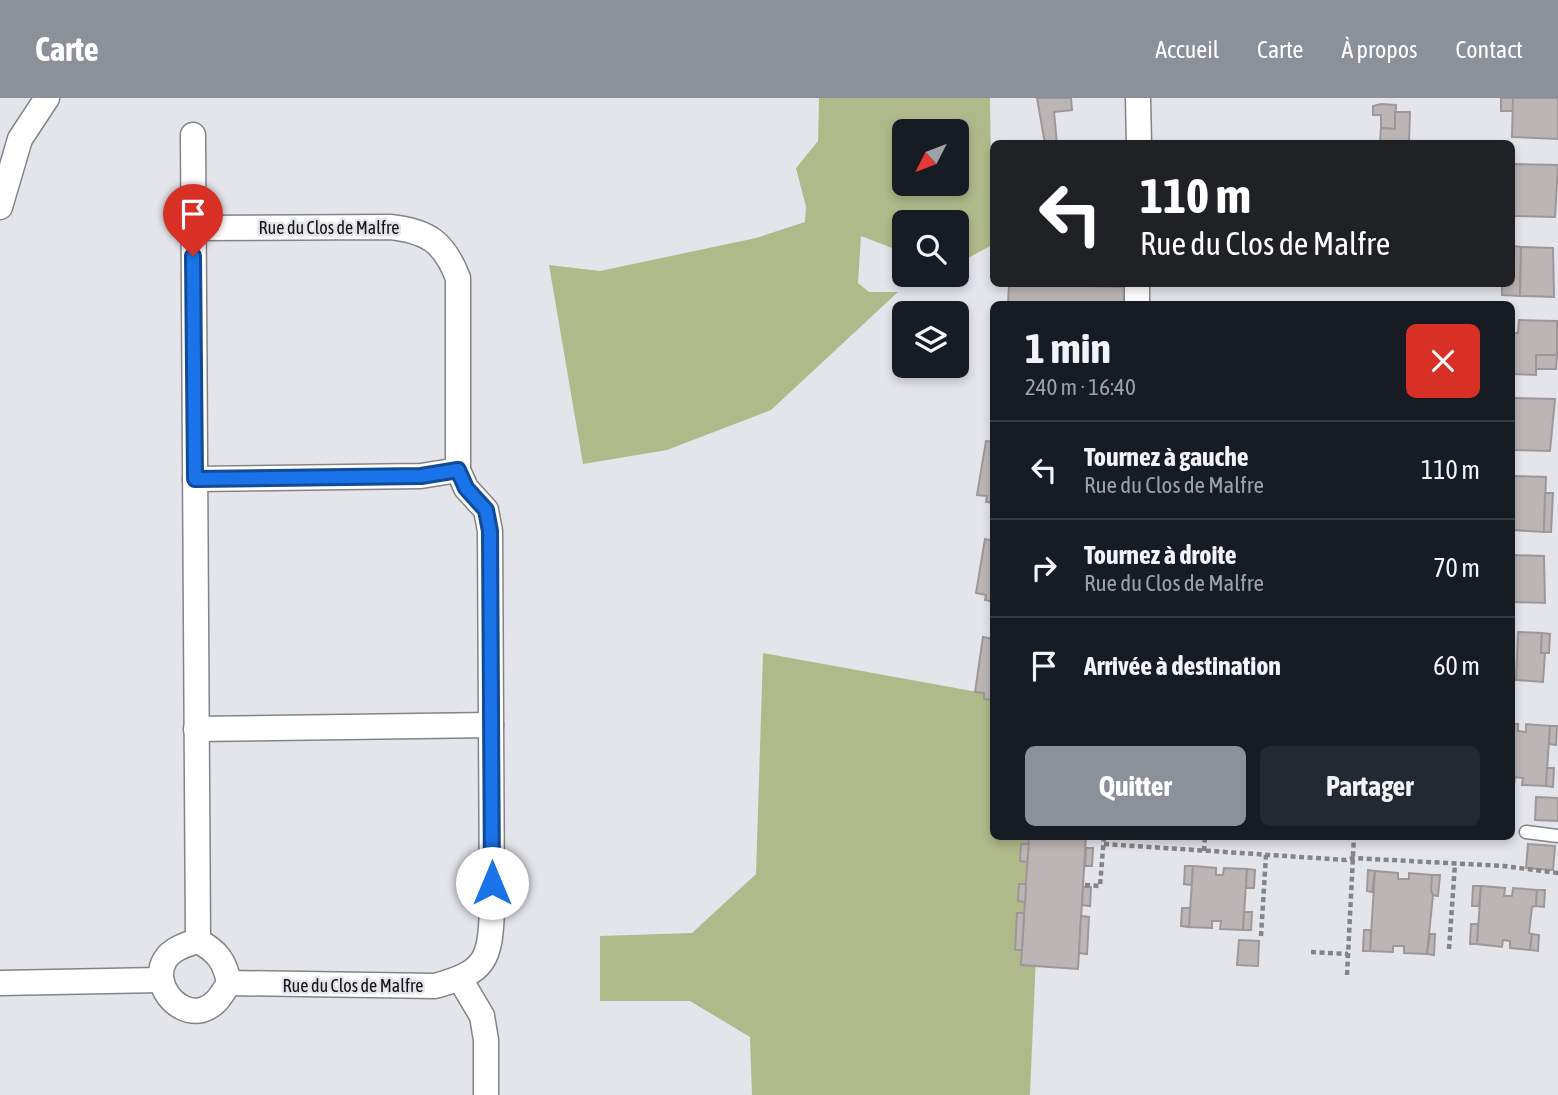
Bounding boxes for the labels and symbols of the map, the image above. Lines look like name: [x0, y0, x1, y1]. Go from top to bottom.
north arrow: [892, 119, 970, 196]
pin: [163, 184, 223, 256]
street label: Rue du Clos de Malfre: [259, 217, 399, 238]
position arrow: [455, 846, 529, 920]
street label: Rue du Clos de Malfre: [283, 975, 423, 996]

